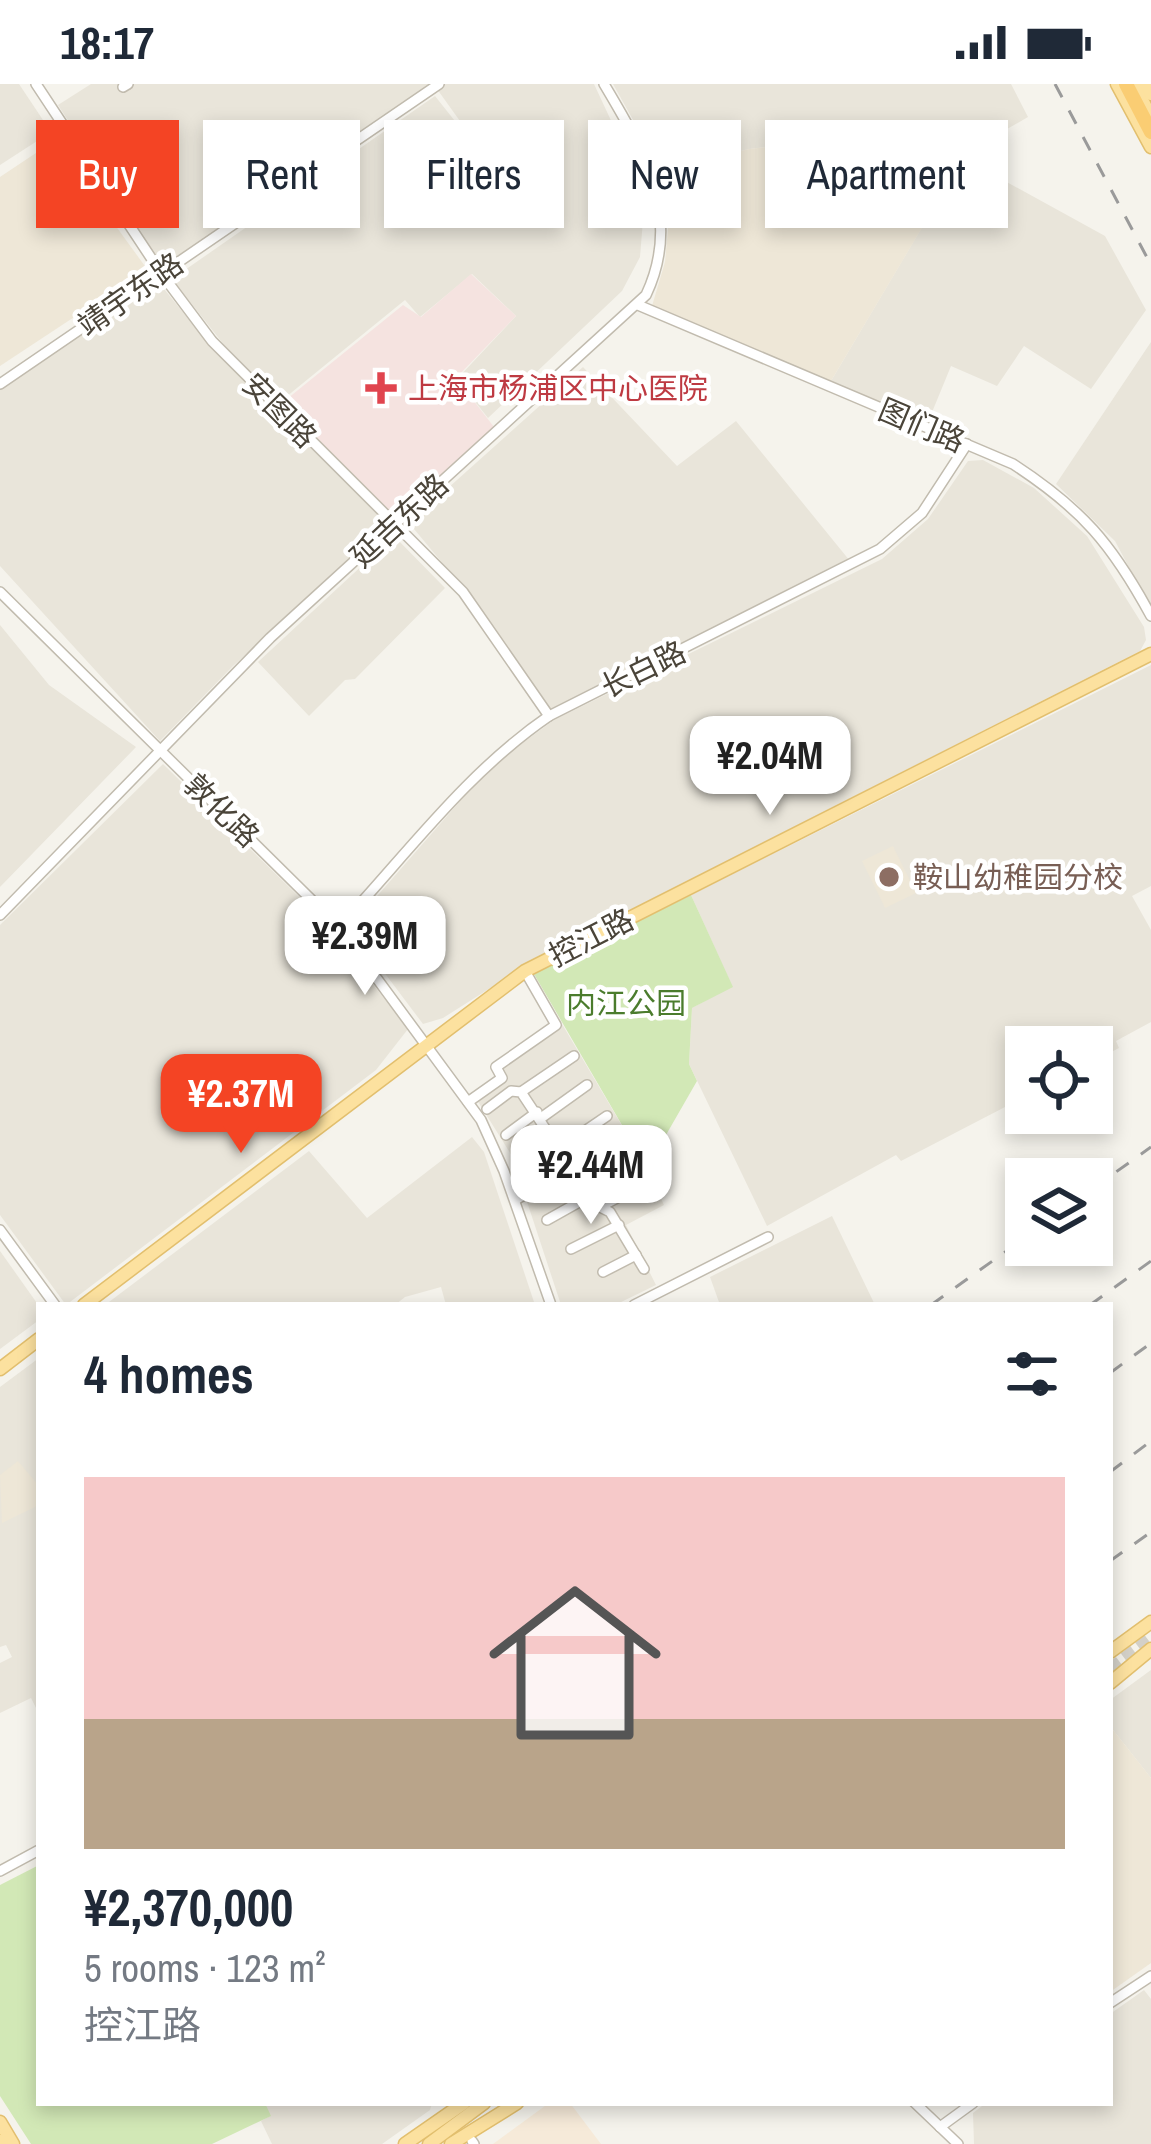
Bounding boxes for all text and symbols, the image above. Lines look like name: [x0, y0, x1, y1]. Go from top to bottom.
text: 18:17: [60, 12, 154, 73]
chip: Buy: [36, 120, 179, 228]
chip: Rent: [203, 120, 360, 228]
chip: Filters: [384, 120, 564, 228]
chip: New: [588, 120, 741, 228]
chip: Apartment: [765, 120, 1008, 228]
street label: 靖宇东路: [69, 243, 191, 345]
street label: 安图路: [234, 364, 326, 456]
place label: 上海市杨浦区中心医院: [408, 368, 708, 408]
marker: 上海市杨浦区中心医院: [365, 372, 397, 404]
street label: 图们路: [873, 389, 971, 461]
street label: 延吉东路: [341, 464, 457, 576]
street label: 长白路: [594, 631, 692, 707]
pin: ¥2.04M: [672, 716, 868, 818]
text: ¥2.04M: [717, 729, 823, 781]
street label: 敦化路: [176, 764, 268, 856]
place label: 鞍山幼稚园分校: [913, 857, 1123, 897]
marker: 鞍山幼稚园分校: [876, 864, 902, 890]
pin: ¥2.39M: [267, 896, 463, 998]
street label: 控江路: [542, 899, 640, 975]
text: ¥2.39M: [312, 909, 418, 961]
park label: 内江公园: [566, 983, 686, 1023]
map controls: [1005, 1026, 1113, 1266]
button: locate: [1005, 1026, 1113, 1134]
pin: ¥2.37M: [143, 1054, 339, 1156]
text: ¥2.37M: [188, 1067, 294, 1119]
pin: ¥2.44M: [493, 1125, 689, 1227]
text: ¥2.44M: [538, 1138, 644, 1190]
button: layers: [1005, 1158, 1113, 1266]
text: 4 homes: [84, 1340, 254, 1409]
icon: filters: [999, 1341, 1065, 1407]
icon: home: [467, 1555, 683, 1771]
text: ¥2,370,000: [84, 1873, 293, 1942]
text: 5 rooms · 123 m²: [84, 1942, 326, 1994]
text: 控江路: [84, 1999, 201, 2051]

